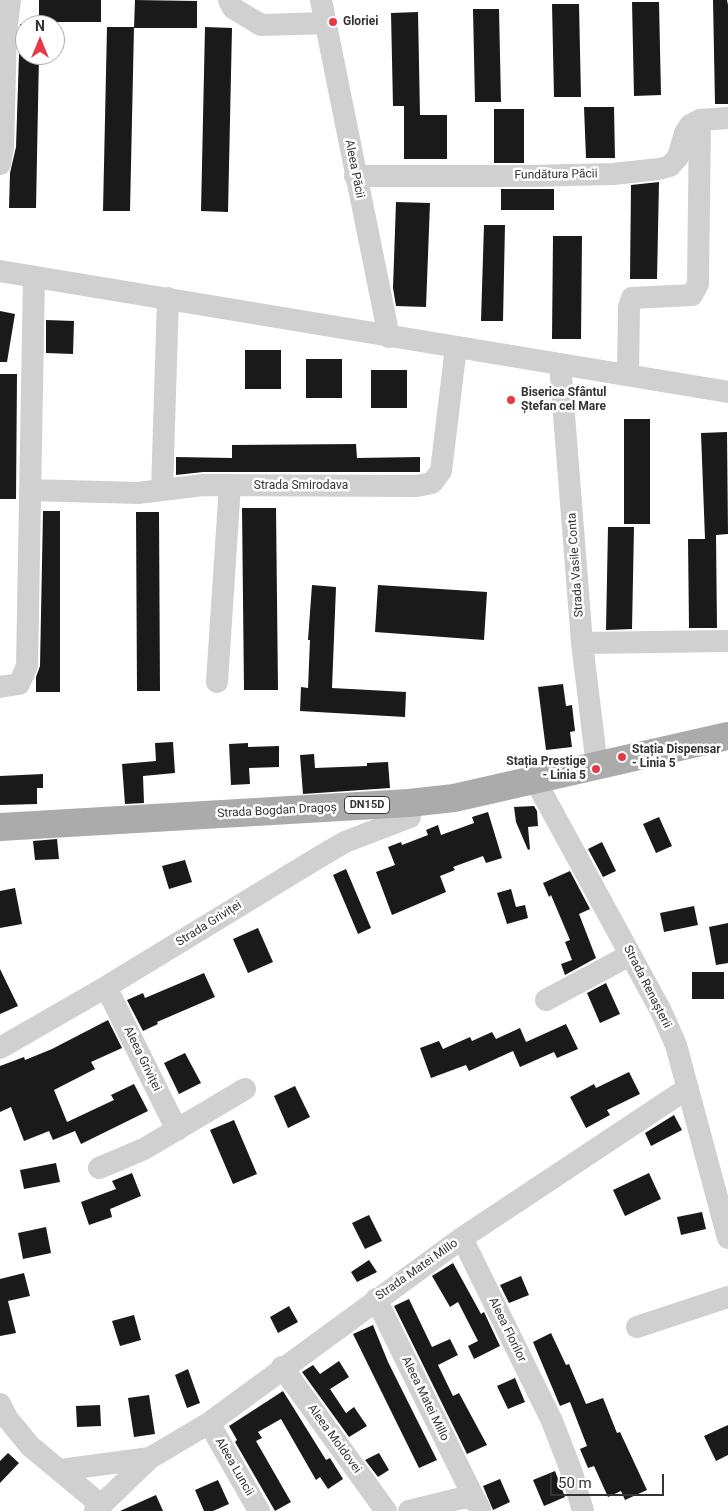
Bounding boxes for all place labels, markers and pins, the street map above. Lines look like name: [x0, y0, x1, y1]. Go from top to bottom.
place label: Gloriei: [343, 15, 378, 29]
marker: Gloriei: [327, 16, 339, 28]
place label: Biserica Sfântul Ștefan cel Mare: [521, 386, 606, 414]
marker: Biserica Sfântul Ștefan cel Mare: [505, 394, 517, 406]
place label: Stația Dispensar - Linia 5: [632, 743, 721, 771]
marker: Stația Dispensar - Linia 5: [616, 751, 628, 763]
place label: Stația Prestige - Linia 5: [506, 755, 586, 783]
marker: Stația Prestige - Linia 5: [590, 763, 602, 775]

